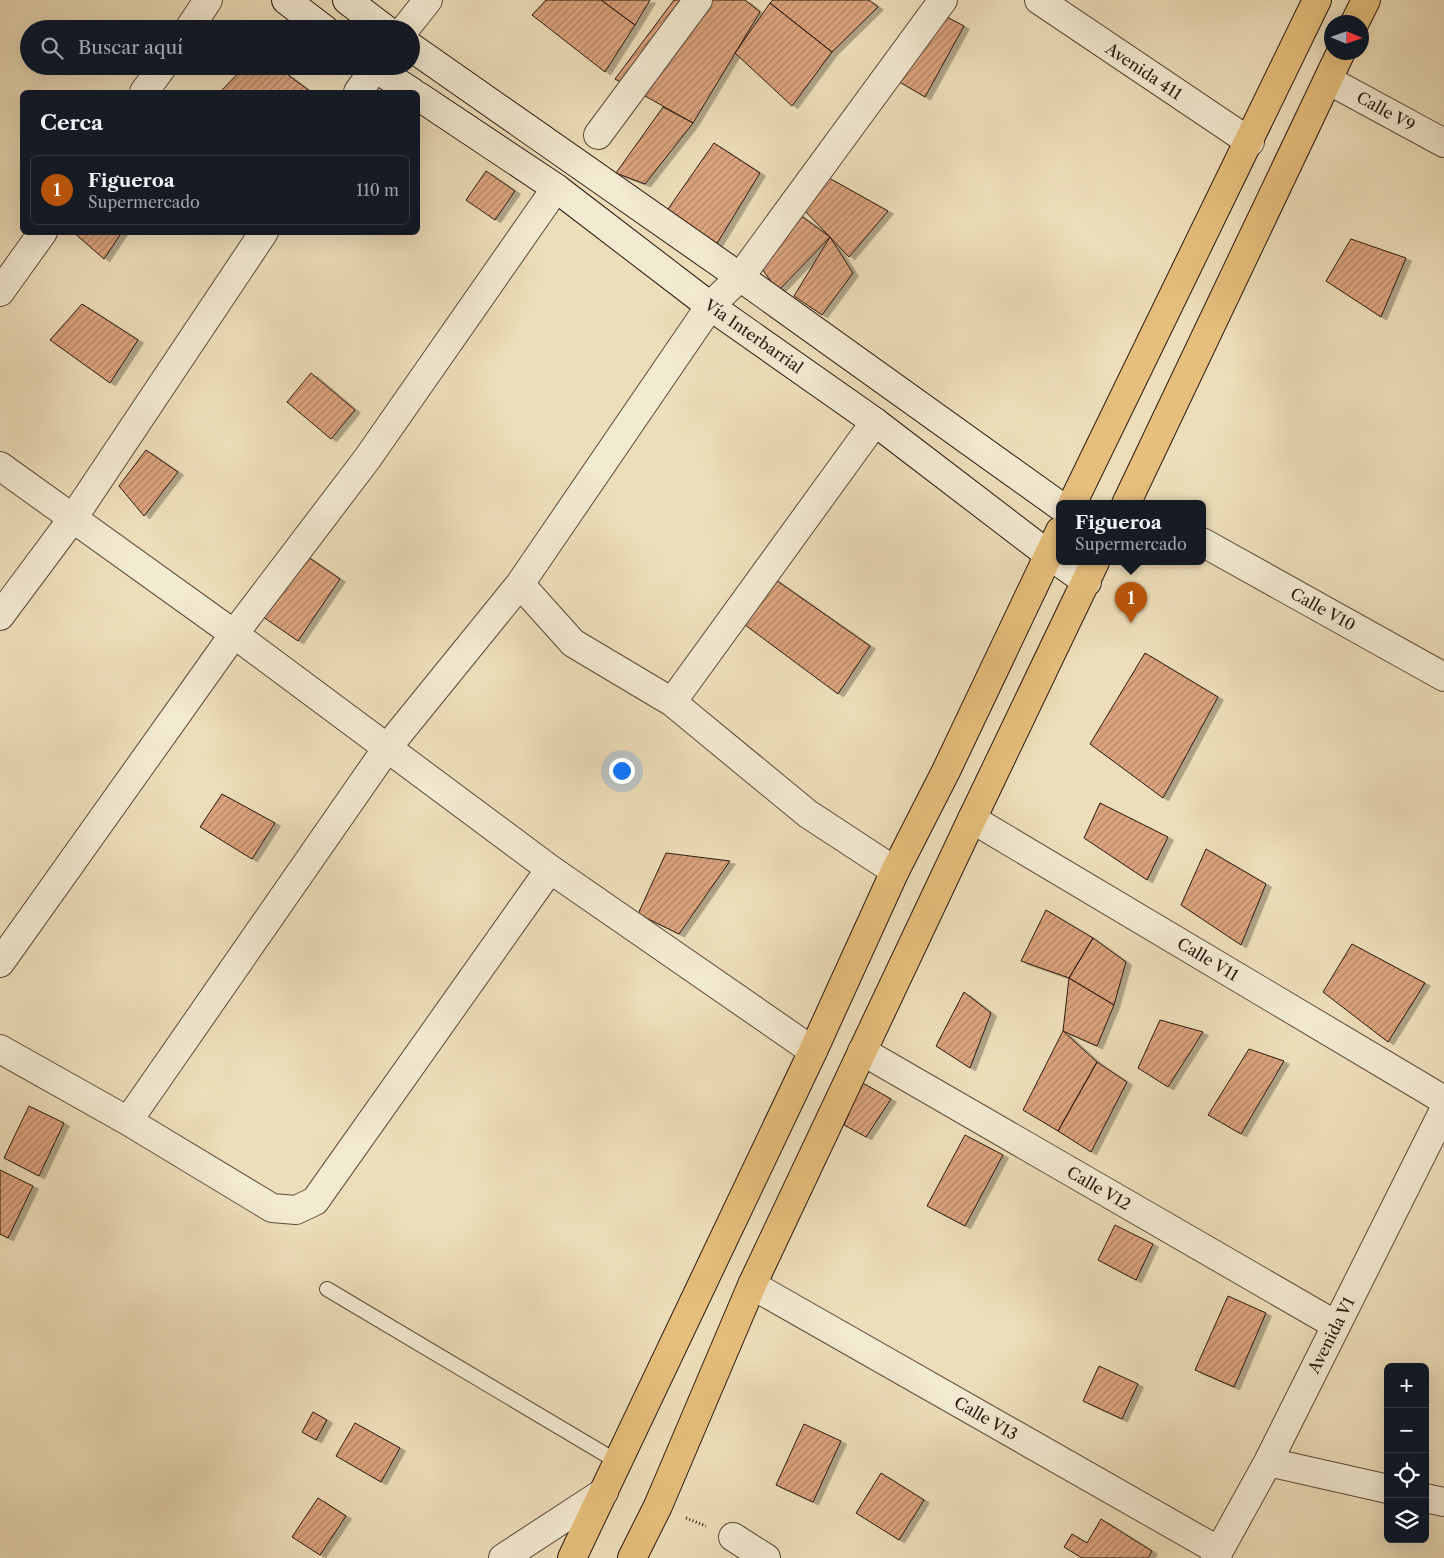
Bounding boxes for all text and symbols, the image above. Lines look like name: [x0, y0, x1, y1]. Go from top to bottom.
north arrow: [1324, 15, 1369, 60]
search box: [20, 20, 420, 75]
icon: search: [38, 34, 66, 62]
text: Buscar aquí: [78, 36, 183, 59]
street label: Avenida 411: [1101, 38, 1186, 104]
street label: Calle V9: [1353, 87, 1419, 135]
text: Cerca: [40, 110, 103, 135]
text: Figueroa: [88, 169, 175, 192]
text: 1: [53, 180, 61, 200]
text: 110 m: [356, 180, 399, 200]
text: Supermercado: [88, 192, 200, 212]
street label: Vía Interbarrial: [700, 294, 807, 378]
popup: [1056, 500, 1206, 565]
text: Figueroa: [1075, 511, 1162, 534]
text: Supermercado: [1075, 534, 1187, 554]
pin: 1: [1115, 582, 1147, 623]
street label: Calle V10: [1287, 583, 1359, 635]
your location: [609, 758, 635, 784]
street label: Calle V11: [1174, 933, 1242, 985]
street label: Calle V12: [1064, 1162, 1134, 1214]
street label: Avenida V1: [1303, 1293, 1359, 1377]
map controls: [1384, 1363, 1429, 1543]
button: +: [1384, 1363, 1429, 1408]
street label: Calle V13: [951, 1392, 1021, 1444]
button: −: [1384, 1408, 1429, 1453]
button: locate: [1384, 1453, 1429, 1498]
button: layers: [1384, 1498, 1429, 1543]

